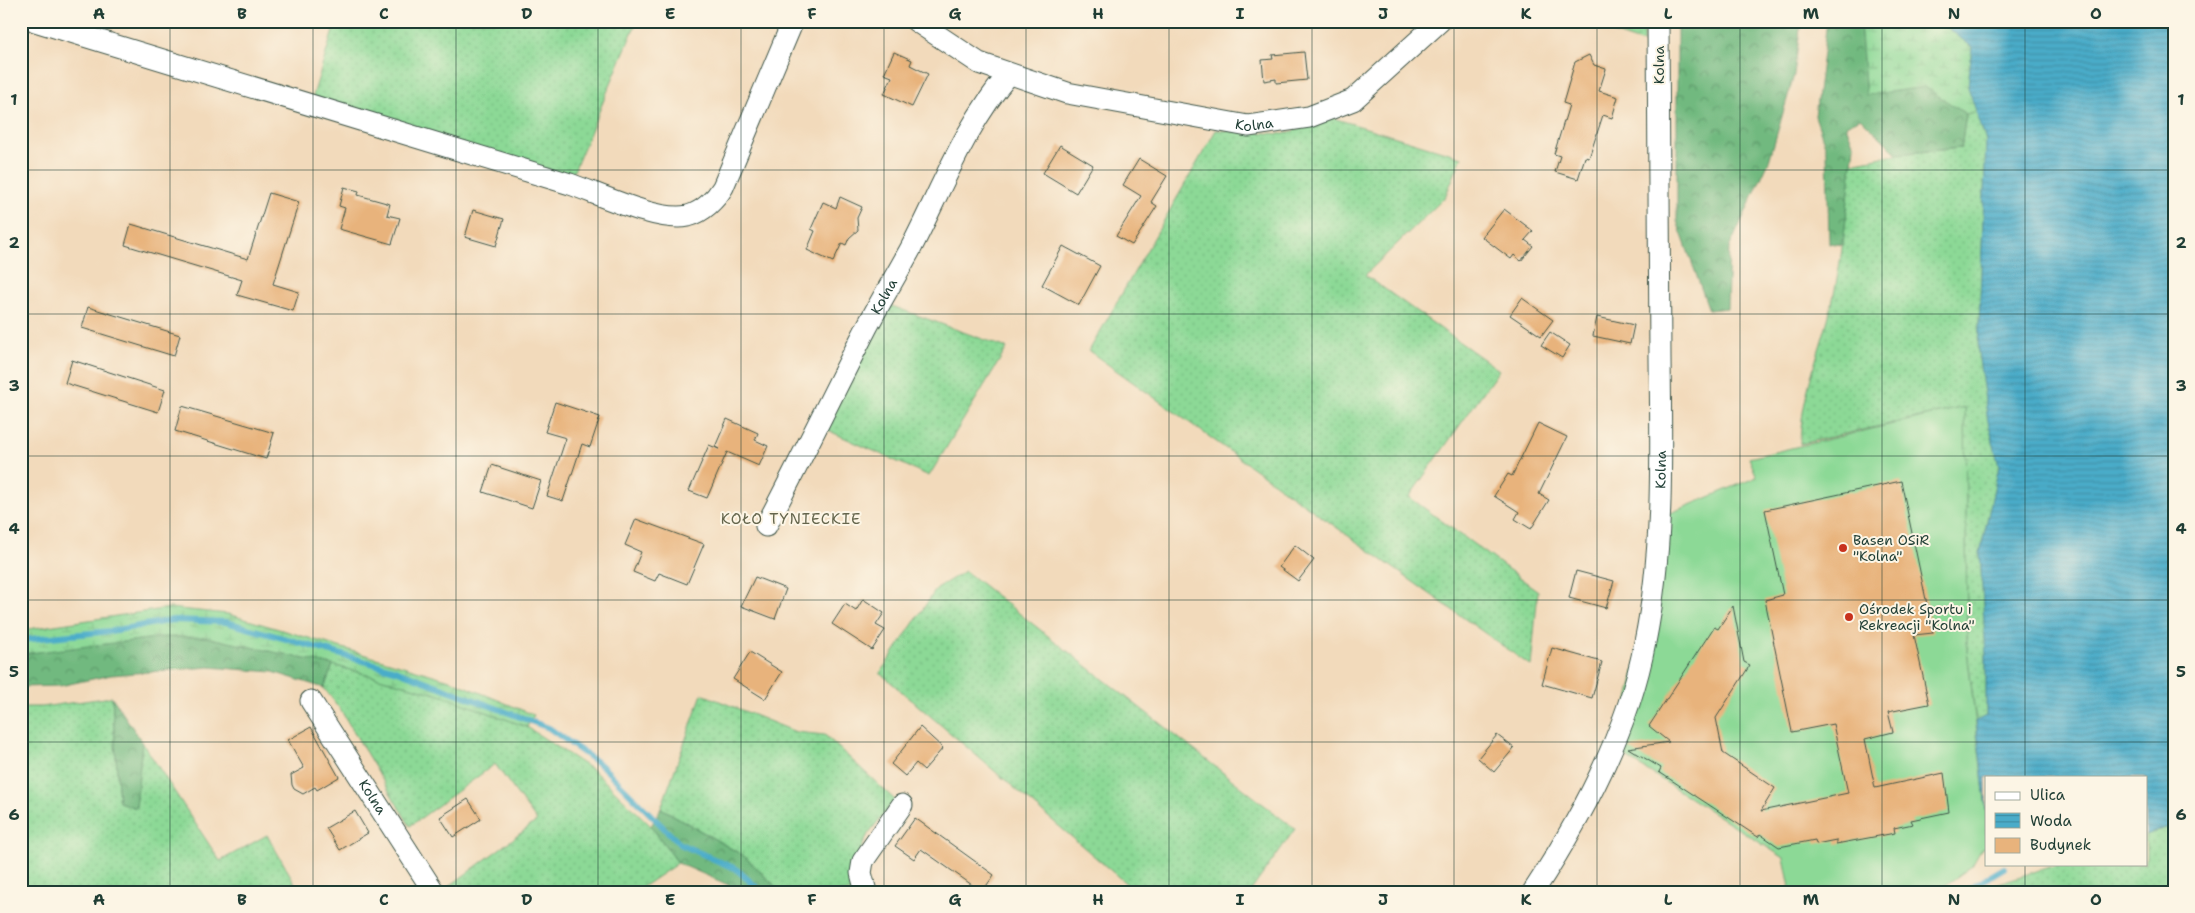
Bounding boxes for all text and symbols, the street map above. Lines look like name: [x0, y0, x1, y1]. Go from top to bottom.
text: A: [93, 3, 105, 24]
text: B: [237, 3, 247, 24]
text: C: [379, 3, 389, 24]
text: D: [521, 3, 533, 24]
text: E: [665, 3, 675, 24]
text: F: [807, 3, 817, 24]
text: G: [949, 3, 962, 24]
text: H: [1092, 3, 1104, 24]
text: I: [1236, 3, 1245, 24]
text: J: [1378, 3, 1388, 24]
text: K: [1521, 3, 1532, 24]
text: L: [1664, 3, 1673, 24]
text: M: [1803, 3, 1820, 24]
text: N: [1948, 3, 1960, 24]
text: O: [2090, 3, 2102, 24]
street label: Kolna: [1650, 46, 1668, 84]
text: 1: [10, 89, 18, 110]
text: 1: [2177, 89, 2185, 110]
street label: Kolna: [1234, 113, 1275, 136]
text: 2: [8, 232, 20, 253]
text: 2: [2175, 232, 2187, 253]
street label: Kolna: [867, 275, 901, 317]
text: 3: [8, 375, 20, 396]
text: 3: [2175, 375, 2187, 396]
street label: Kolna: [1651, 450, 1670, 489]
district label: KOŁO TYNIECKIE: [721, 509, 861, 529]
text: 4: [8, 518, 20, 539]
text: 4: [2175, 518, 2187, 539]
place label: Basen OSiR "Kolna": [1853, 531, 1929, 565]
marker: Basen OSiR "Kolna": [1837, 542, 1849, 554]
place label: Ośrodek Sportu i Rekreacji "Kolna": [1859, 600, 1975, 634]
marker: Ośrodek Sportu i Rekreacji "Kolna": [1843, 611, 1855, 623]
text: 5: [9, 661, 19, 682]
text: 5: [2176, 661, 2186, 682]
street label: Kolna: [355, 776, 391, 818]
legend: [1985, 776, 2148, 866]
text: Ulica: [2030, 785, 2066, 805]
text: 6: [8, 804, 20, 825]
text: 6: [2175, 804, 2187, 825]
text: Woda: [2030, 811, 2072, 831]
text: Budynek: [2030, 835, 2091, 855]
text: A: [93, 889, 105, 910]
text: B: [237, 889, 247, 910]
text: C: [379, 889, 389, 910]
text: D: [521, 889, 533, 910]
text: E: [665, 889, 675, 910]
text: F: [807, 889, 817, 910]
text: G: [949, 889, 962, 910]
text: H: [1092, 889, 1104, 910]
text: I: [1236, 889, 1245, 910]
text: J: [1378, 889, 1388, 910]
text: K: [1521, 889, 1532, 910]
text: L: [1664, 889, 1673, 910]
text: M: [1803, 889, 1820, 910]
text: N: [1948, 889, 1960, 910]
text: O: [2090, 889, 2102, 910]

